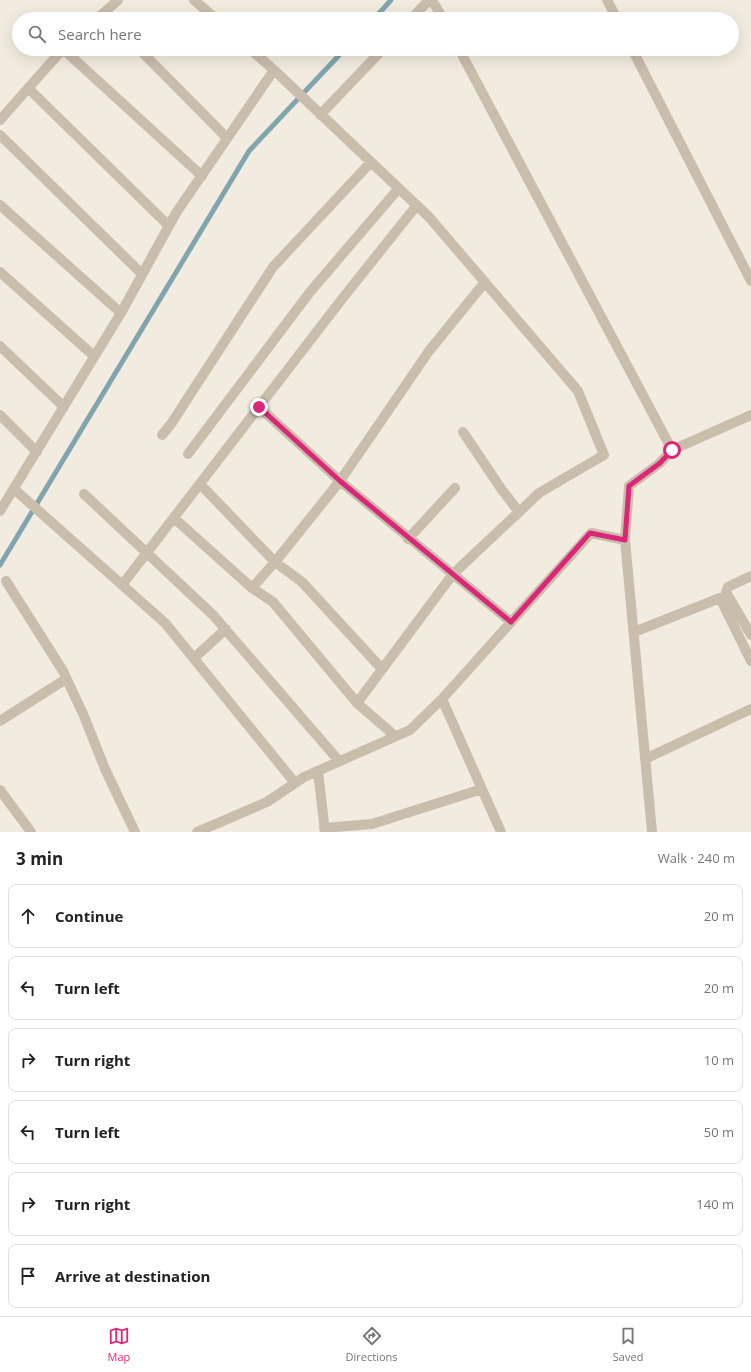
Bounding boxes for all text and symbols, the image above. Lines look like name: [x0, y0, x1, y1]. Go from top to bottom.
search box: [12, 12, 739, 56]
icon: search: [26, 23, 48, 45]
text: Search here: [58, 24, 142, 44]
route end: [250, 398, 268, 416]
route start: [663, 441, 681, 459]
text: 3 min: [16, 847, 63, 870]
text: Walk · 240 m: [658, 849, 735, 867]
icon: ahead: [17, 905, 39, 927]
text: Continue: [55, 906, 123, 926]
text: 20 m: [704, 907, 734, 925]
icon: left: [17, 977, 39, 999]
text: Turn left: [55, 978, 120, 998]
text: 20 m: [704, 979, 734, 997]
icon: right: [17, 1049, 39, 1071]
text: Turn right: [55, 1050, 130, 1070]
text: 10 m: [704, 1051, 734, 1069]
icon: left: [17, 1121, 39, 1143]
text: Turn left: [55, 1122, 120, 1142]
text: 50 m: [704, 1123, 734, 1141]
icon: right: [17, 1193, 39, 1215]
text: Turn right: [55, 1194, 130, 1214]
text: 140 m: [696, 1195, 734, 1213]
icon: arrive: [17, 1265, 39, 1287]
text: Arrive at destination: [55, 1266, 210, 1286]
tab: Map: [108, 1325, 130, 1364]
tab: Directions: [346, 1325, 398, 1364]
tab: Saved: [613, 1325, 643, 1364]

